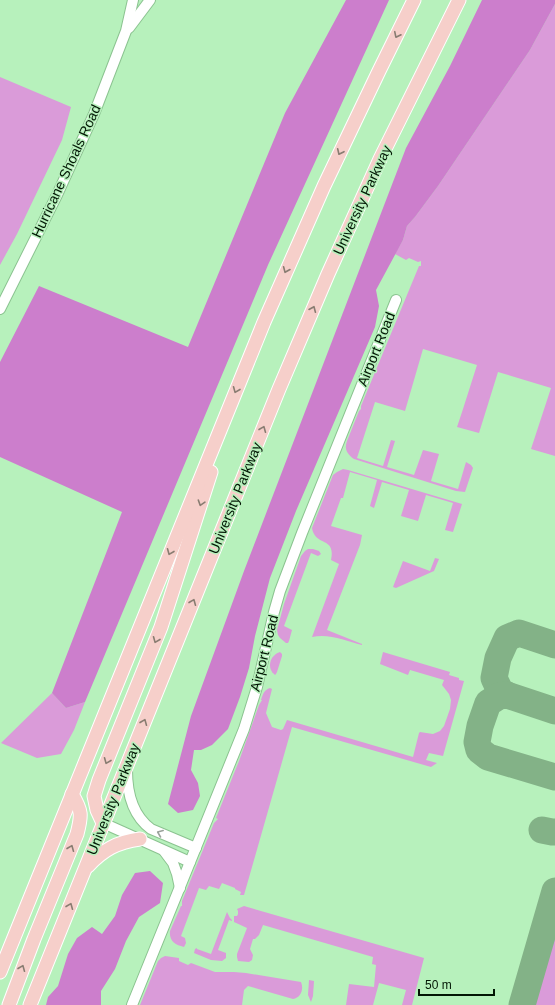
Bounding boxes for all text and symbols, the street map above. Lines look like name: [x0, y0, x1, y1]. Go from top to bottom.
one-way arrow: [394, 31, 401, 38]
street label: Hurricane Shoals Road: [28, 102, 104, 240]
street label: University Parkway: [330, 143, 394, 257]
one-way arrow: [337, 148, 345, 155]
one-way arrow: [283, 267, 291, 274]
one-way arrow: [308, 306, 316, 314]
street label: Airport Road: [354, 310, 398, 388]
one-way arrow: [233, 386, 241, 394]
one-way arrow: [258, 426, 266, 433]
street label: University Parkway: [205, 440, 265, 556]
one-way arrow: [197, 500, 206, 507]
one-way arrow: [167, 548, 175, 556]
one-way arrow: [188, 598, 196, 606]
street label: Airport Road: [247, 613, 281, 693]
one-way arrow: [152, 637, 160, 644]
one-way arrow: [140, 719, 148, 726]
street label: University Parkway: [83, 741, 143, 857]
one-way arrow: [104, 757, 112, 764]
one-way arrow: [157, 830, 165, 838]
one-way arrow: [67, 845, 75, 852]
one-way arrow: [66, 902, 74, 909]
one-way arrow: [18, 965, 26, 972]
scale bar: [419, 971, 494, 997]
text: 50 m: [425, 978, 452, 992]

